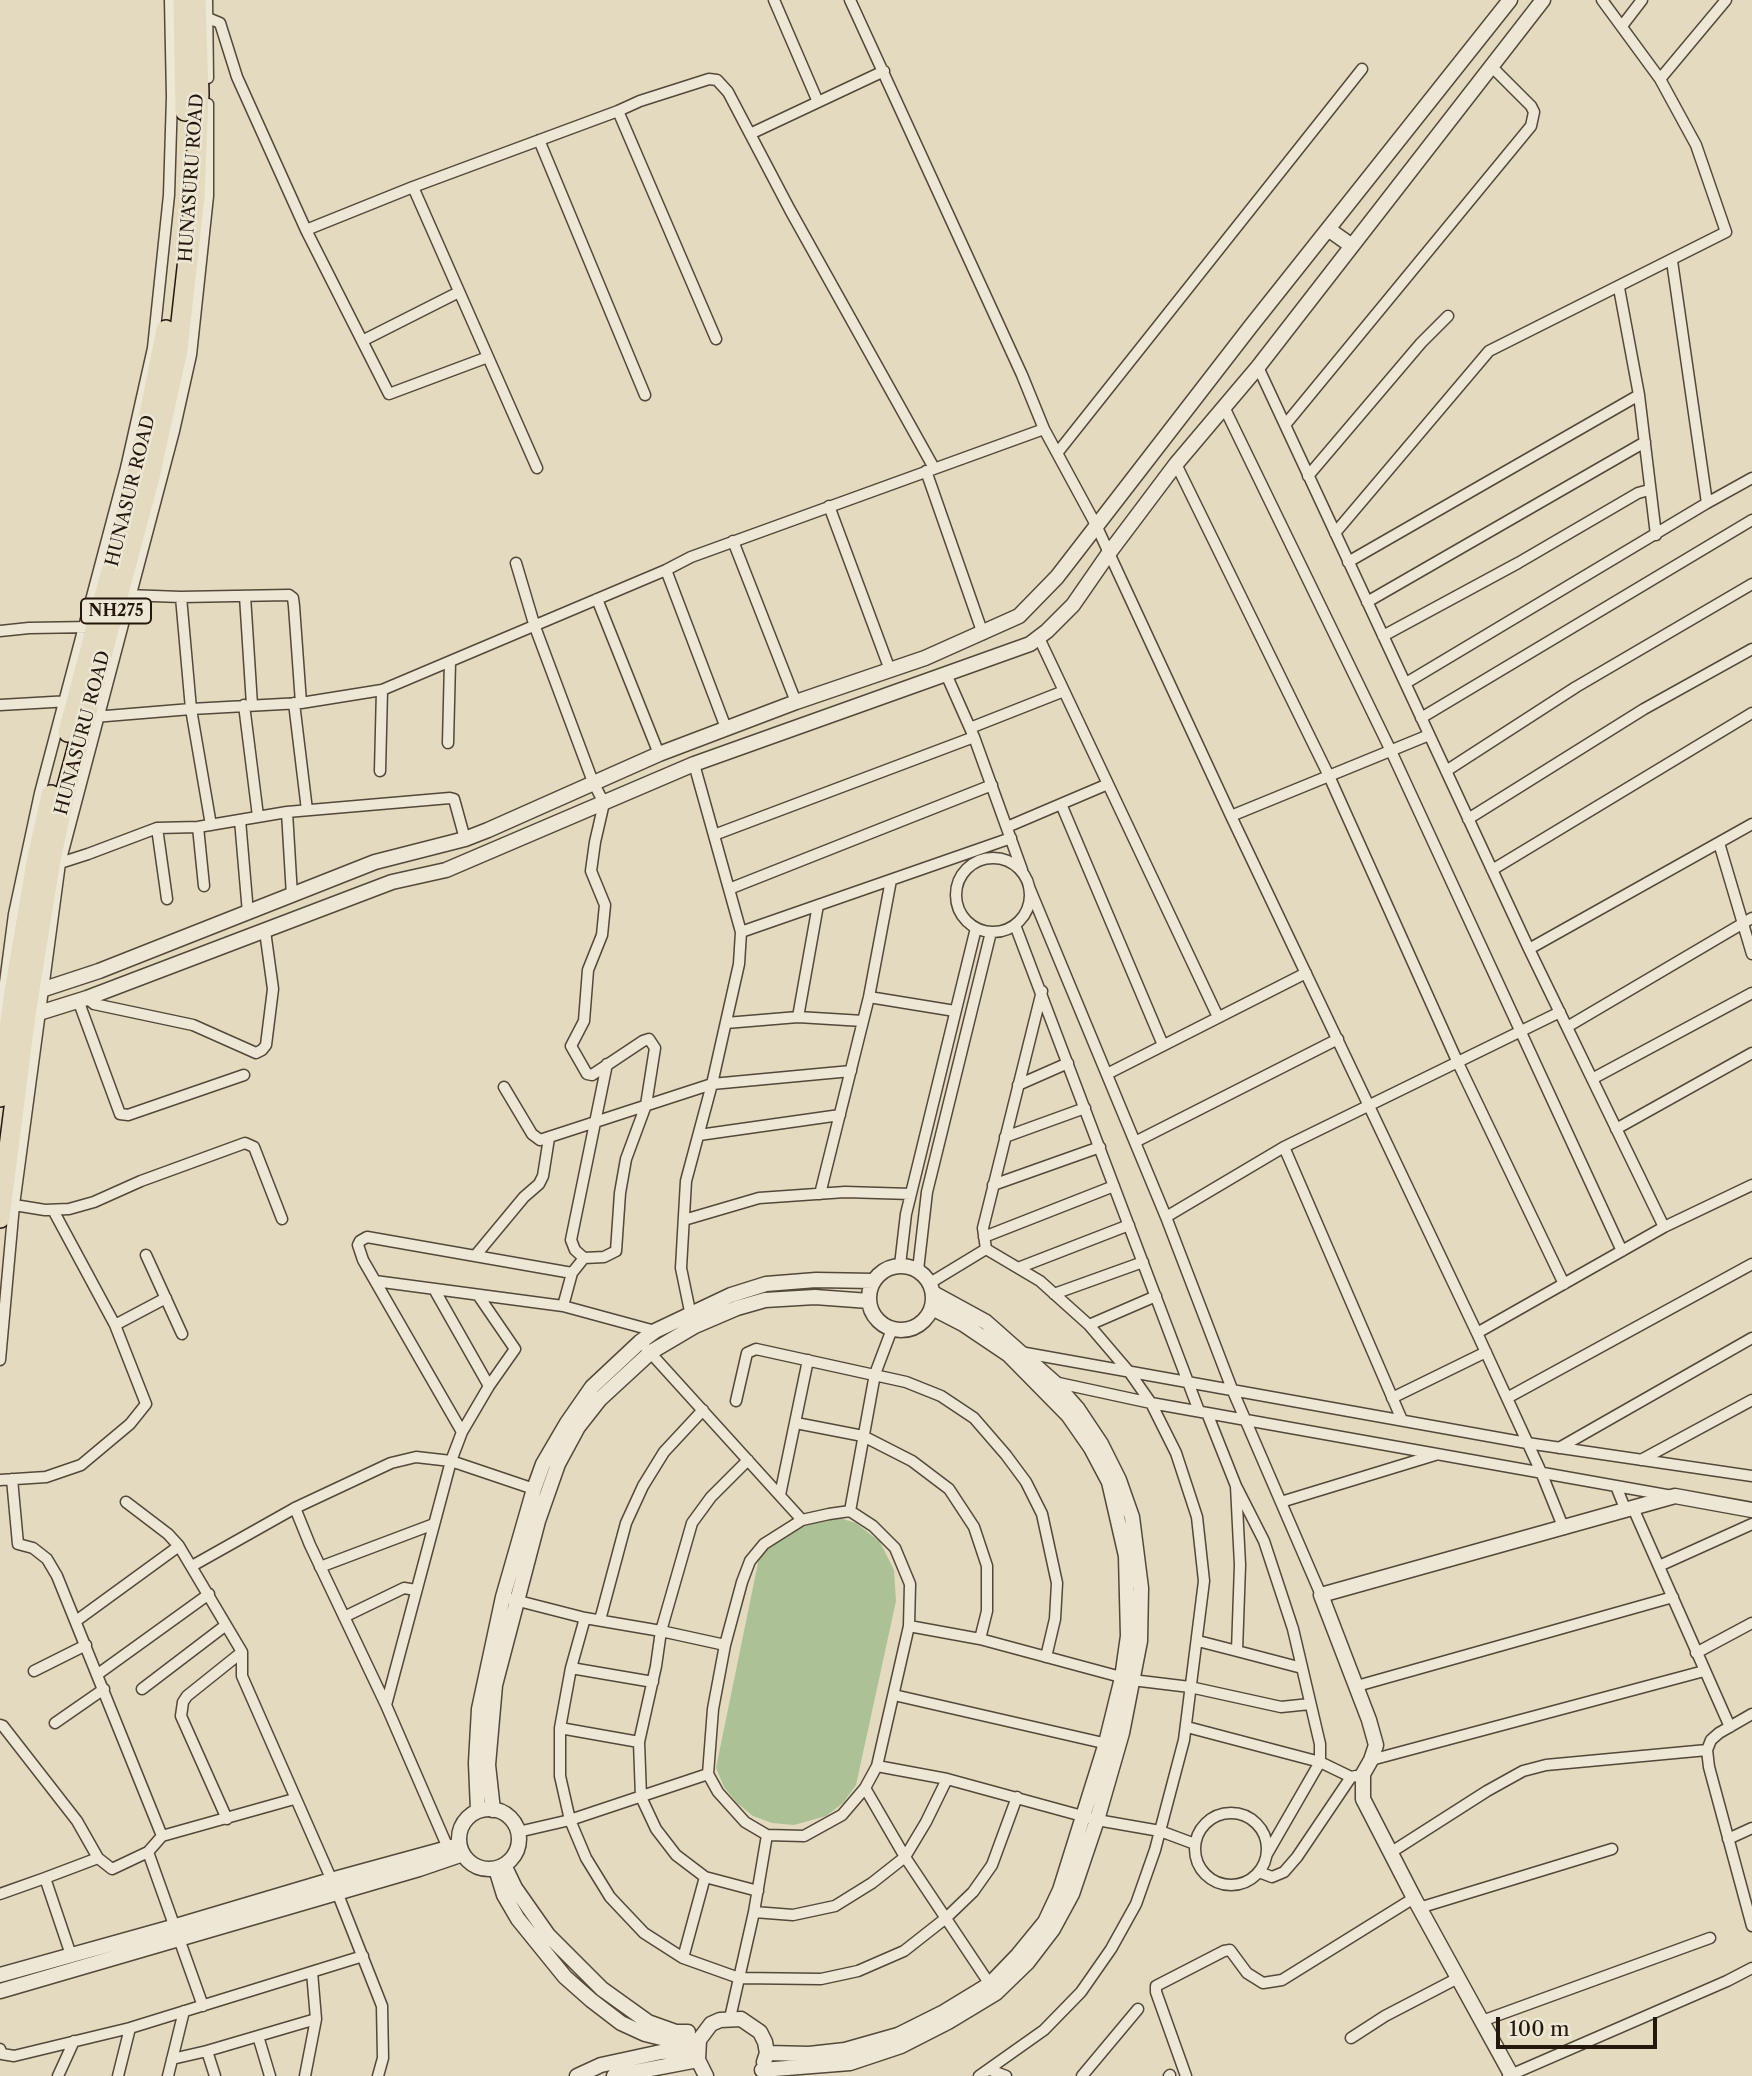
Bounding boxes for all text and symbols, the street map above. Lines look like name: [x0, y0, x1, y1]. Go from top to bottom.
street label: HUNASURU ROAD: [175, 93, 209, 263]
street label: HUNASUR ROAD: [102, 413, 160, 569]
road number: NH275: [81, 598, 151, 624]
street label: HUNASURU ROAD: [51, 649, 115, 817]
scale bar: [1500, 2002, 1661, 2046]
text: 100 m: [1509, 2016, 1570, 2041]

